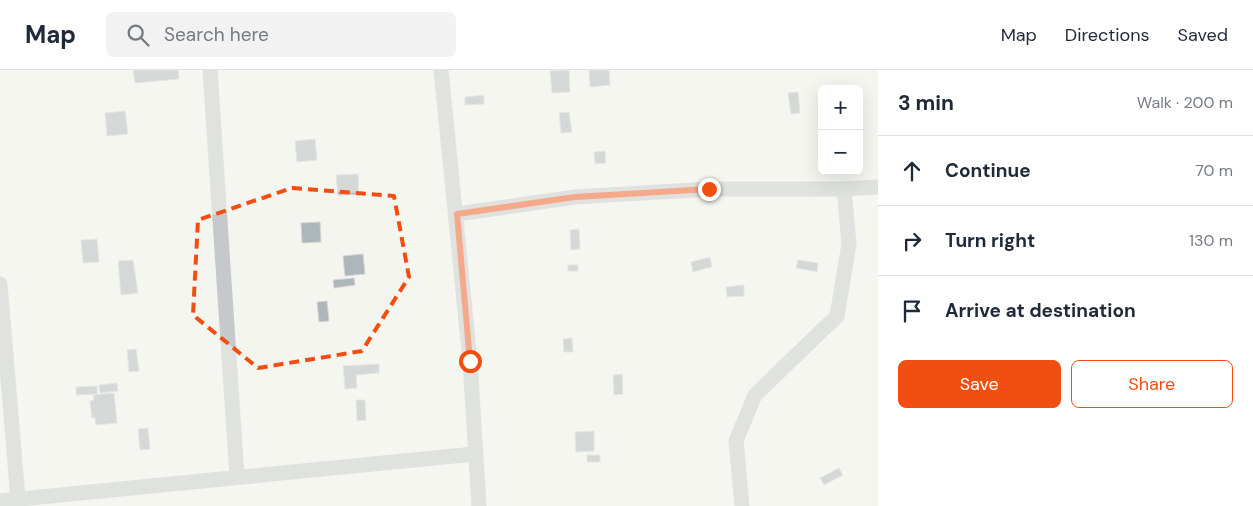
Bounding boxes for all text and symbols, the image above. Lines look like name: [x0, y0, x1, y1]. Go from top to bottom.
search box: [106, 12, 456, 57]
text: Map: [25, 19, 76, 50]
icon: search: [124, 21, 152, 49]
text: Search here: [164, 22, 269, 47]
text: Map: [1001, 23, 1037, 47]
text: Directions: [1065, 23, 1150, 47]
text: Saved: [1178, 23, 1228, 47]
map controls: [818, 85, 863, 175]
button: +: [818, 85, 863, 130]
text: 3 min: [898, 89, 954, 117]
text: Walk · 200 m: [1137, 92, 1233, 113]
button: −: [818, 130, 863, 175]
icon: ahead: [898, 157, 926, 185]
text: Continue: [945, 158, 1031, 183]
text: 70 m: [1195, 160, 1233, 181]
route end: [698, 178, 721, 201]
icon: right: [898, 227, 926, 255]
text: Turn right: [945, 228, 1035, 253]
text: 130 m: [1189, 230, 1233, 251]
icon: arrive: [898, 297, 926, 325]
text: Arrive at destination: [945, 298, 1136, 323]
route start: [459, 350, 482, 373]
button: Save: [898, 360, 1061, 408]
button: Share: [1071, 360, 1233, 408]

